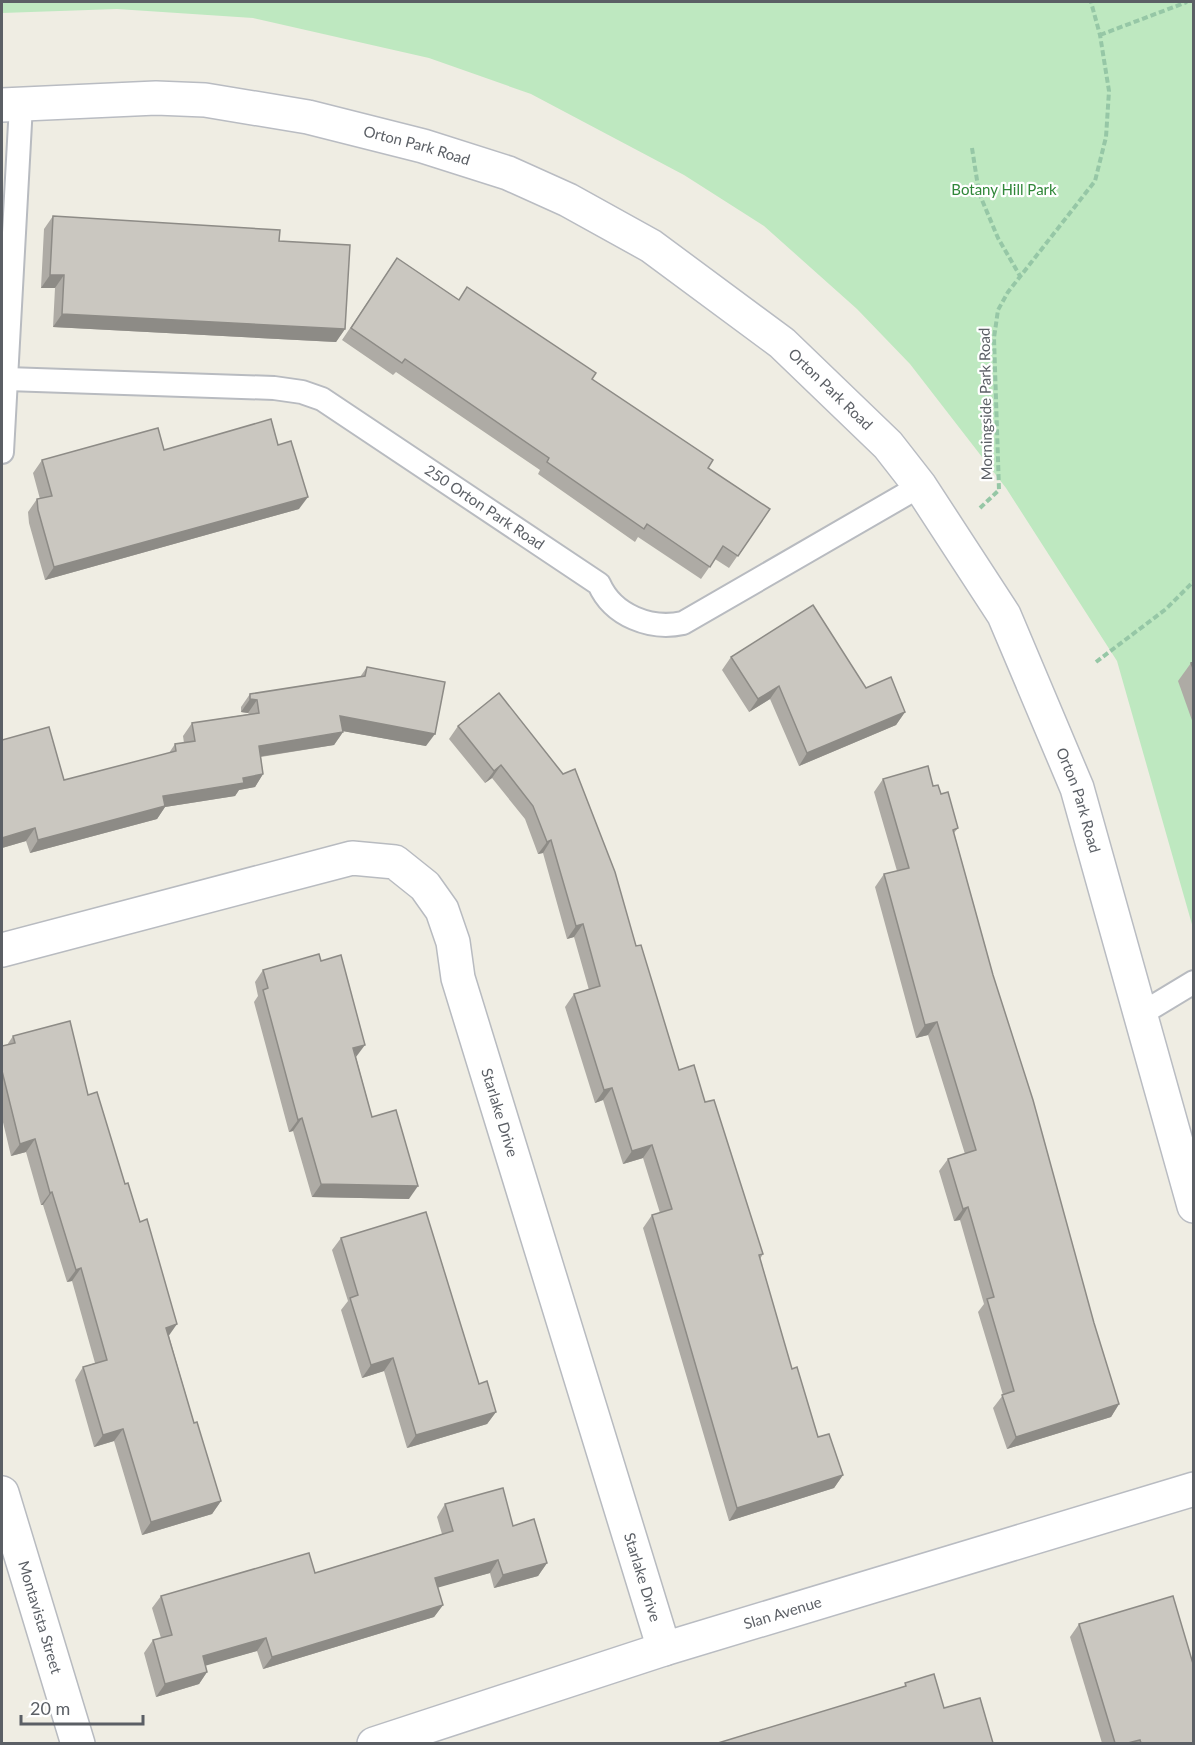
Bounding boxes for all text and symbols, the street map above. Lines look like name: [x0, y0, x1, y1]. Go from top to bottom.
street label: Orton Park Road: [362, 121, 472, 168]
park label: Botany Hill Park: [951, 180, 1057, 198]
street label: Morningside Park Road: [975, 328, 995, 480]
street label: Orton Park Road: [785, 344, 877, 433]
street label: 250 Orton Park Road: [422, 460, 548, 553]
street label: Orton Park Road: [1053, 745, 1105, 855]
street label: Starlake Drive: [478, 1066, 522, 1159]
street label: Starlake Drive: [621, 1530, 665, 1624]
street label: Montavista Street: [15, 1558, 66, 1676]
street label: Slan Avenue: [741, 1592, 823, 1632]
scale bar: [21, 1688, 142, 1726]
text: 20 m: [30, 1697, 70, 1719]

